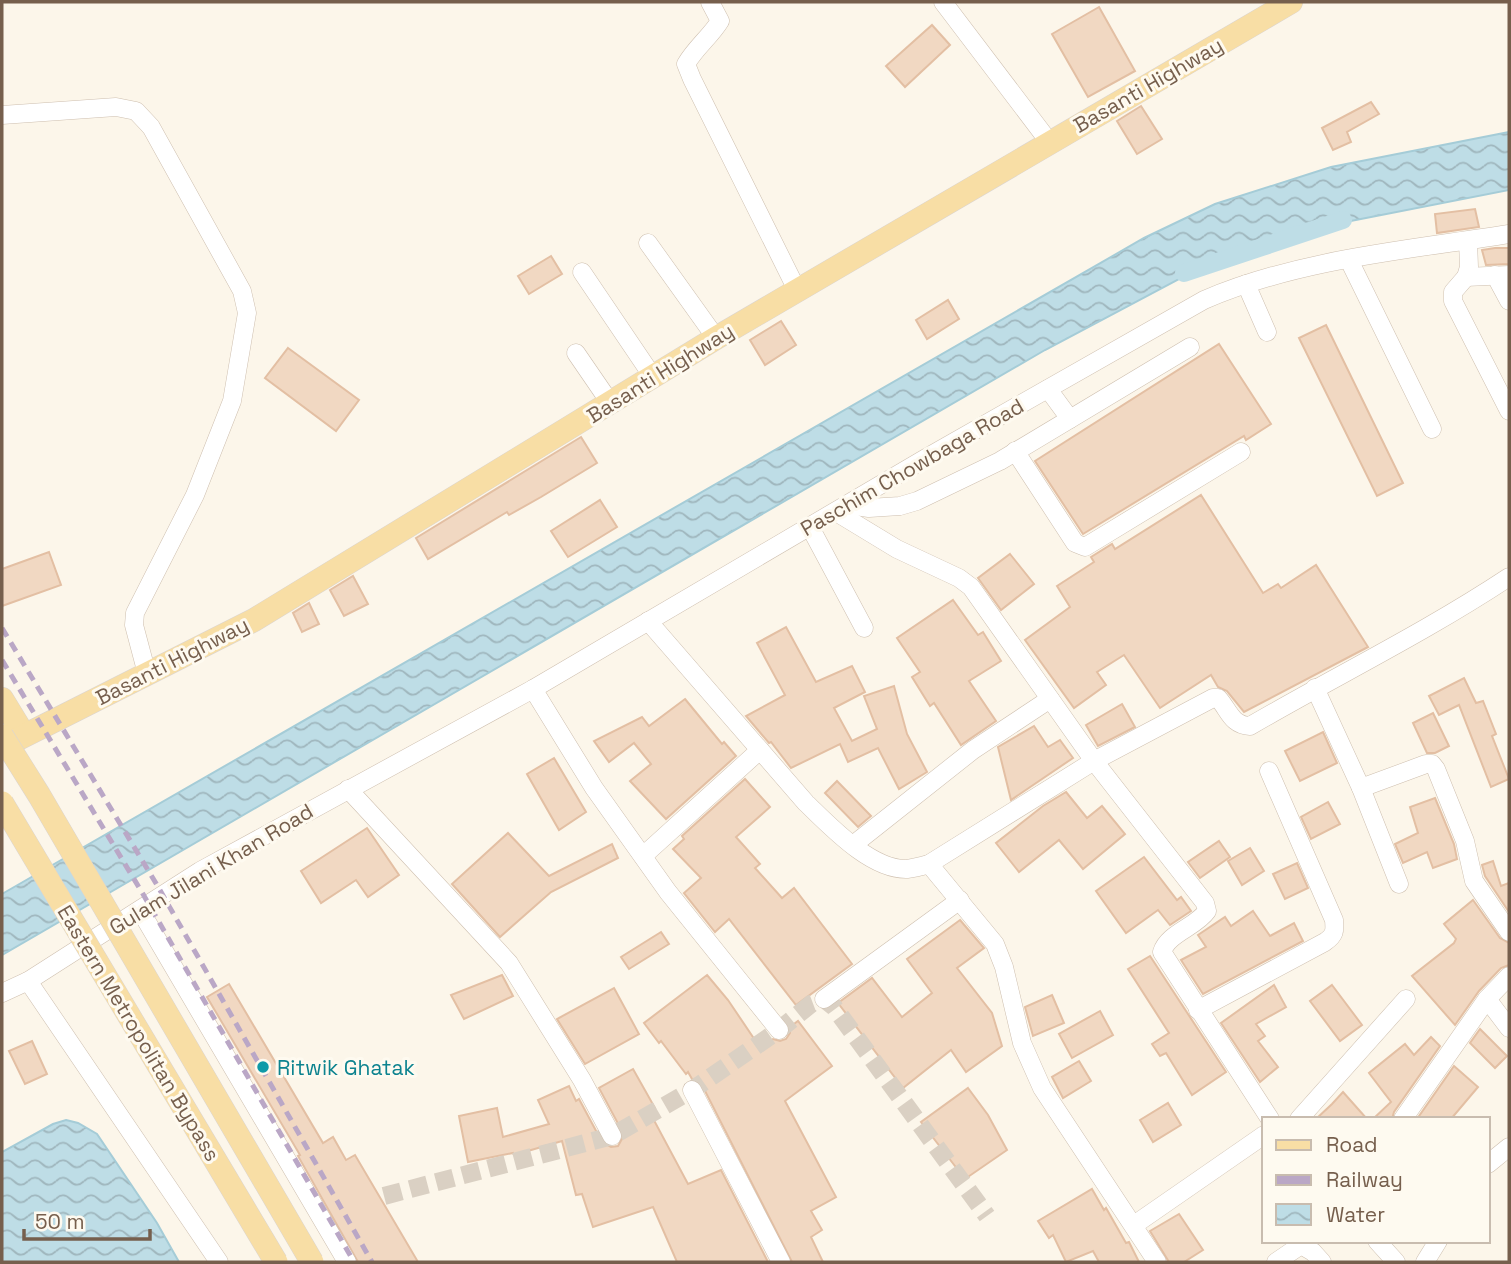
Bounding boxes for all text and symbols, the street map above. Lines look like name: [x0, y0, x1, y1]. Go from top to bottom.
street label: Basanti Highway: [1068, 31, 1228, 139]
street label: Basanti Highway: [582, 317, 738, 429]
street label: Paschim Chowbaga Road: [796, 392, 1028, 542]
street label: Basanti Highway: [91, 611, 253, 711]
street label: Gulam Jilani Khan Road: [104, 797, 318, 941]
street label: Eastern Metropolitan Bypass: [52, 900, 226, 1166]
place label: Ritwik Ghatak: [277, 1054, 415, 1081]
marker: Ritwik Ghatak: [255, 1059, 271, 1075]
legend: [1262, 1117, 1490, 1243]
text: Road: [1326, 1131, 1378, 1158]
text: Railway: [1326, 1166, 1403, 1193]
scale bar: [24, 1198, 150, 1242]
text: Water: [1326, 1201, 1385, 1228]
text: 50 m: [35, 1208, 85, 1235]

